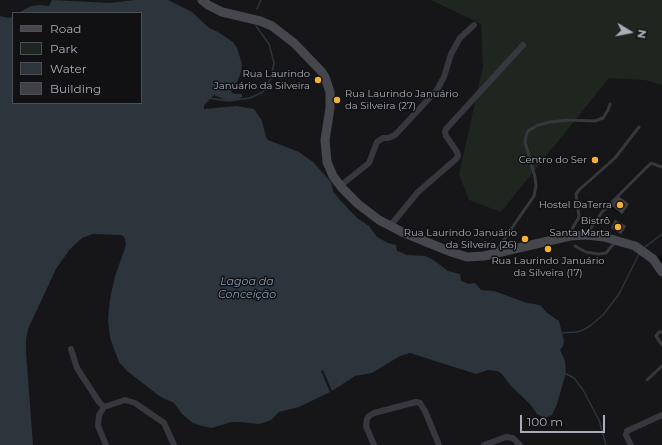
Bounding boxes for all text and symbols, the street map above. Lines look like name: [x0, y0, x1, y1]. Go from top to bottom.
legend: [12, 12, 142, 104]
north arrow: [610, 12, 650, 52]
text: Road: [50, 21, 81, 36]
text: N: [634, 28, 649, 40]
text: Park: [50, 41, 77, 56]
text: Water: [50, 61, 86, 76]
place label: Rua Laurindo Januário da Silveira: [214, 68, 310, 92]
marker: Rua Laurindo Januário da Silveira: [313, 75, 323, 85]
text: Building: [50, 81, 101, 96]
place label: Rua Laurindo Januário da Silveira (27): [345, 88, 458, 112]
marker: Rua Laurindo Januário da Silveira (27): [332, 95, 342, 105]
place label: Centro do Ser: [519, 154, 587, 166]
marker: Centro do Ser: [590, 155, 600, 165]
place label: Hostel DaTerra: [539, 199, 612, 211]
marker: Hostel DaTerra: [615, 200, 625, 210]
place label: Bistrô Santa Marta: [549, 215, 610, 238]
marker: Bistrô Santa Marta: [613, 222, 623, 232]
place label: Rua Laurindo Januário da Silveira (26): [404, 227, 517, 250]
marker: Rua Laurindo Januário da Silveira (26): [520, 234, 530, 244]
marker: Rua Laurindo Januário da Silveira (17): [543, 244, 553, 254]
place label: Rua Laurindo Januário da Silveira (17): [491, 255, 605, 278]
water label: Lagoa da Conceição: [218, 275, 276, 301]
scale bar: [522, 407, 607, 433]
text: 100 m: [527, 414, 563, 429]

